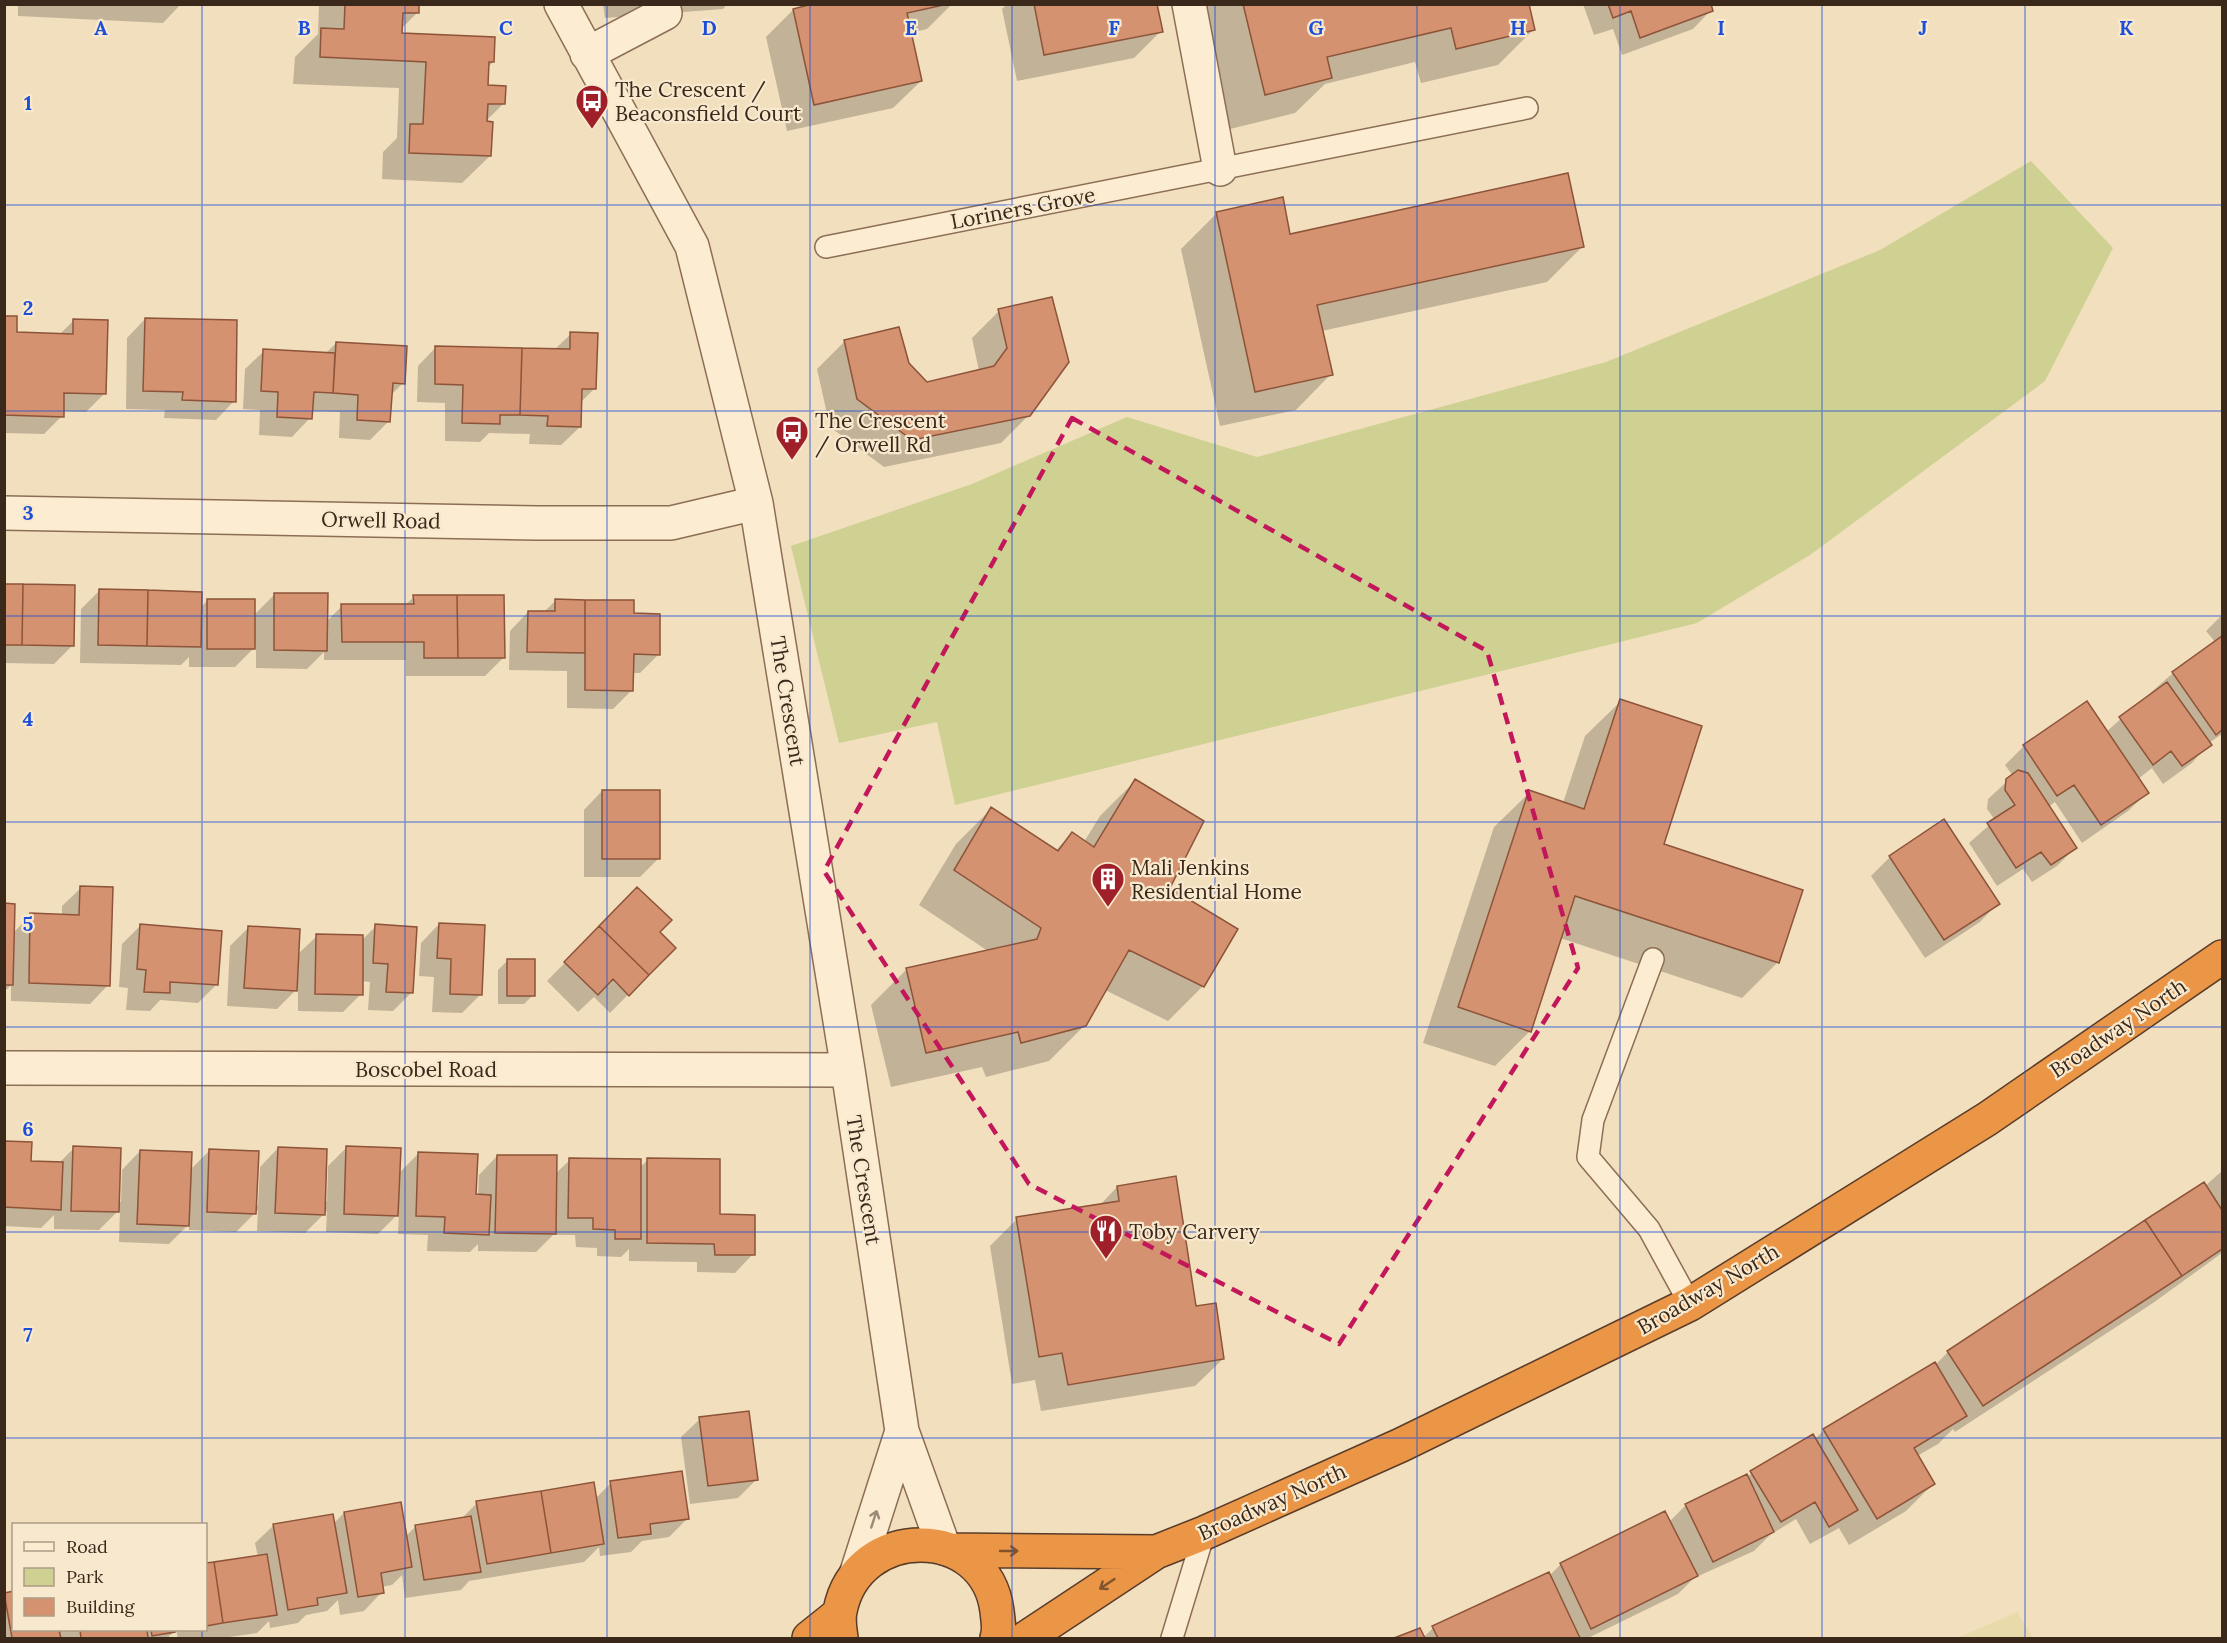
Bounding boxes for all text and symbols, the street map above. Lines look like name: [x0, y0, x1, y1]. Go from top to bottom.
text: A: [94, 15, 108, 40]
text: B: [297, 15, 311, 40]
text: C: [499, 15, 513, 40]
text: D: [701, 15, 717, 40]
text: E: [905, 15, 917, 40]
text: F: [1108, 15, 1120, 40]
text: G: [1308, 15, 1324, 40]
text: H: [1510, 15, 1526, 40]
text: I: [1717, 15, 1725, 40]
text: J: [1918, 15, 1928, 40]
text: K: [2119, 15, 2134, 40]
place label: The Crescent / Beaconsfield Court: [615, 76, 802, 127]
bus stop icon: The Crescent / Beaconsfield Court: [574, 83, 610, 130]
text: 1: [24, 90, 32, 115]
street label: Loriners Grove: [948, 181, 1098, 235]
text: 2: [23, 295, 33, 320]
place label: The Crescent / Orwell Rd: [815, 407, 947, 458]
bus stop icon: The Crescent / Orwell Rd: [774, 414, 810, 461]
text: 3: [22, 500, 34, 525]
street label: Orwell Road: [321, 505, 441, 535]
street label: The Crescent: [764, 634, 812, 769]
text: 4: [23, 706, 34, 731]
place label: Mali Jenkins Residential Home: [1131, 854, 1302, 905]
building icon: Mali Jenkins Residential Home: [1090, 861, 1126, 908]
text: 5: [23, 911, 34, 936]
street label: Broadway North: [2044, 972, 2192, 1084]
street label: Boscobel Road: [355, 1056, 497, 1083]
street label: The Crescent: [840, 1113, 888, 1248]
text: 6: [22, 1116, 34, 1141]
restaurant icon: Toby Carvery: [1088, 1213, 1124, 1260]
place label: Toby Carvery: [1129, 1218, 1260, 1245]
street label: Broadway North: [1632, 1237, 1784, 1341]
text: 7: [23, 1322, 33, 1347]
street label: Broadway North: [1194, 1457, 1350, 1547]
one-way arrow: [869, 1510, 880, 1529]
legend: [12, 1523, 207, 1631]
text: Road: [66, 1535, 108, 1558]
one-way arrow: [998, 1545, 1018, 1557]
text: Park: [66, 1565, 104, 1588]
one-way arrow: [1100, 1578, 1116, 1590]
text: Building: [66, 1595, 136, 1618]

